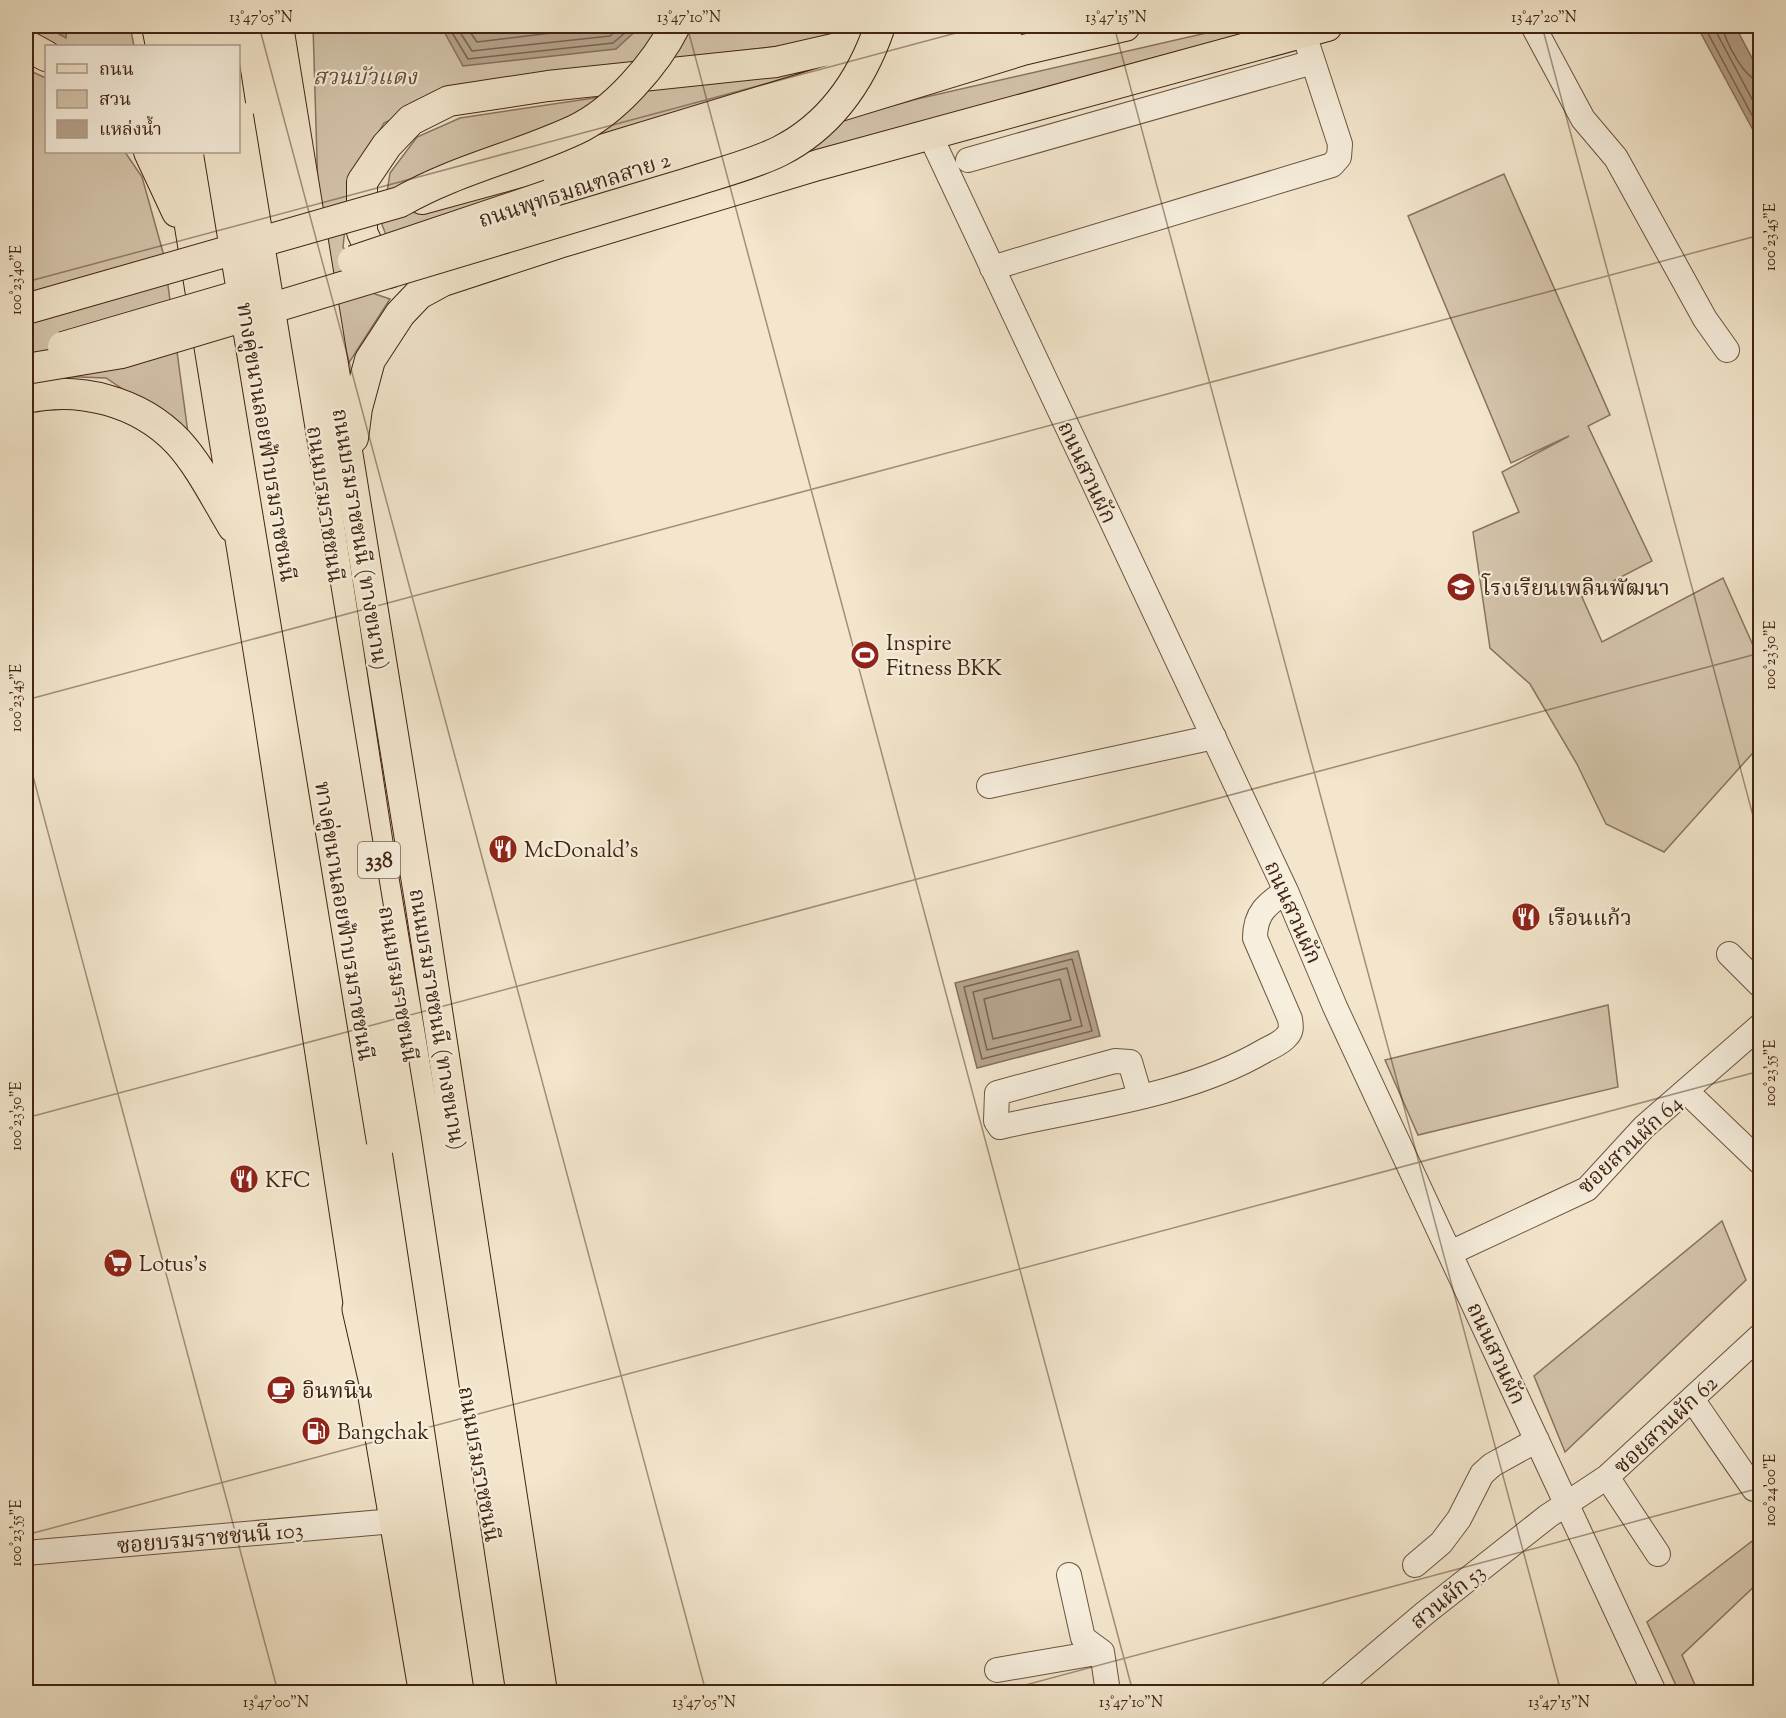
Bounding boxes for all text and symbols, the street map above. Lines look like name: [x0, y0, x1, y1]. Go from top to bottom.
text: 13°47'05"N: [229, 8, 293, 29]
text: 13°47'10"N: [657, 8, 721, 29]
text: 13°47'15"N: [1085, 8, 1147, 29]
text: 13°47'20"N: [1511, 8, 1577, 29]
legend: [45, 45, 240, 153]
text: ถนน: [99, 58, 134, 84]
park label: สวนบัวแดง: [313, 63, 418, 95]
text: สวน: [99, 88, 131, 114]
text: แหล่งน้ำ: [99, 115, 162, 144]
street label: ถนนพุทธมณฑลสาย 2: [475, 146, 675, 238]
text: 100°23'45"E: [1761, 203, 1782, 271]
text: 100°23'40"E: [7, 245, 28, 315]
street label: ทางคู่ขนานลอยฟ้าบรมราชชนนี: [226, 300, 302, 585]
street label: ถนนบรมราชชนนี (ทางขนาน): [322, 406, 395, 673]
street label: ถนนสวนผัก: [1048, 417, 1123, 530]
street label: ถนนบรมราชชนนี: [296, 424, 350, 585]
school or university icon: โรงเรียนเพลินพัฒนา: [1445, 571, 1477, 603]
place label: โรงเรียนเพลินพัฒนา: [1481, 573, 1670, 606]
text: 100°23'50"E: [1761, 620, 1782, 690]
place label: Inspire Fitness BKK: [886, 629, 1002, 686]
sports icon: Inspire Fitness BKK: [849, 639, 881, 671]
text: 100°23'45"E: [7, 664, 28, 732]
street label: ทางคู่ขนานลอยฟ้าบรมราชชนนี: [304, 779, 380, 1064]
restaurant icon: McDonald's: [487, 833, 519, 865]
place label: McDonald's: [524, 836, 638, 868]
road number: 338: [358, 842, 400, 878]
street label: ถนนสวนผัก: [1254, 857, 1328, 970]
street label: ถนนบรมราชชนนี (ทางขนาน): [399, 886, 472, 1153]
restaurant icon: เรือนแก้ว: [1510, 901, 1542, 933]
street label: ถนนบรมราชชนนี: [368, 904, 424, 1065]
place label: เรือนแก้ว: [1547, 904, 1632, 936]
text: 100°23'55"E: [1761, 1039, 1782, 1107]
text: 100°23'50"E: [7, 1081, 28, 1151]
street label: ซอยสวนผัก 64: [1572, 1089, 1691, 1203]
restaurant icon: KFC: [228, 1163, 260, 1195]
place label: KFC: [265, 1166, 311, 1198]
supermarket icon: Lotus's: [102, 1247, 134, 1279]
place label: Lotus's: [139, 1250, 207, 1282]
street label: ถนนสวนผัก: [1457, 1298, 1532, 1411]
street label: ซอยสวนผัก 62: [1608, 1369, 1726, 1483]
cafe icon: อินทนิน: [265, 1374, 297, 1406]
place label: อินทนิน: [302, 1377, 373, 1409]
street label: ถนนบรมราชชนนี: [448, 1384, 507, 1545]
fuel station icon: Bangchak: [300, 1415, 332, 1447]
place label: Bangchak: [337, 1418, 429, 1450]
text: 100°24'00"E: [1761, 1454, 1782, 1526]
text: 100°23'55"E: [7, 1499, 28, 1567]
street label: ซอยบรมราชชนนี 103: [116, 1516, 305, 1564]
street label: สวนผัก 53: [1404, 1558, 1493, 1639]
text: 13°47'00"N: [243, 1693, 309, 1714]
text: 13°47'05"N: [672, 1693, 736, 1714]
text: 13°47'10"N: [1099, 1693, 1163, 1714]
text: 13°47'15"N: [1528, 1693, 1590, 1714]

